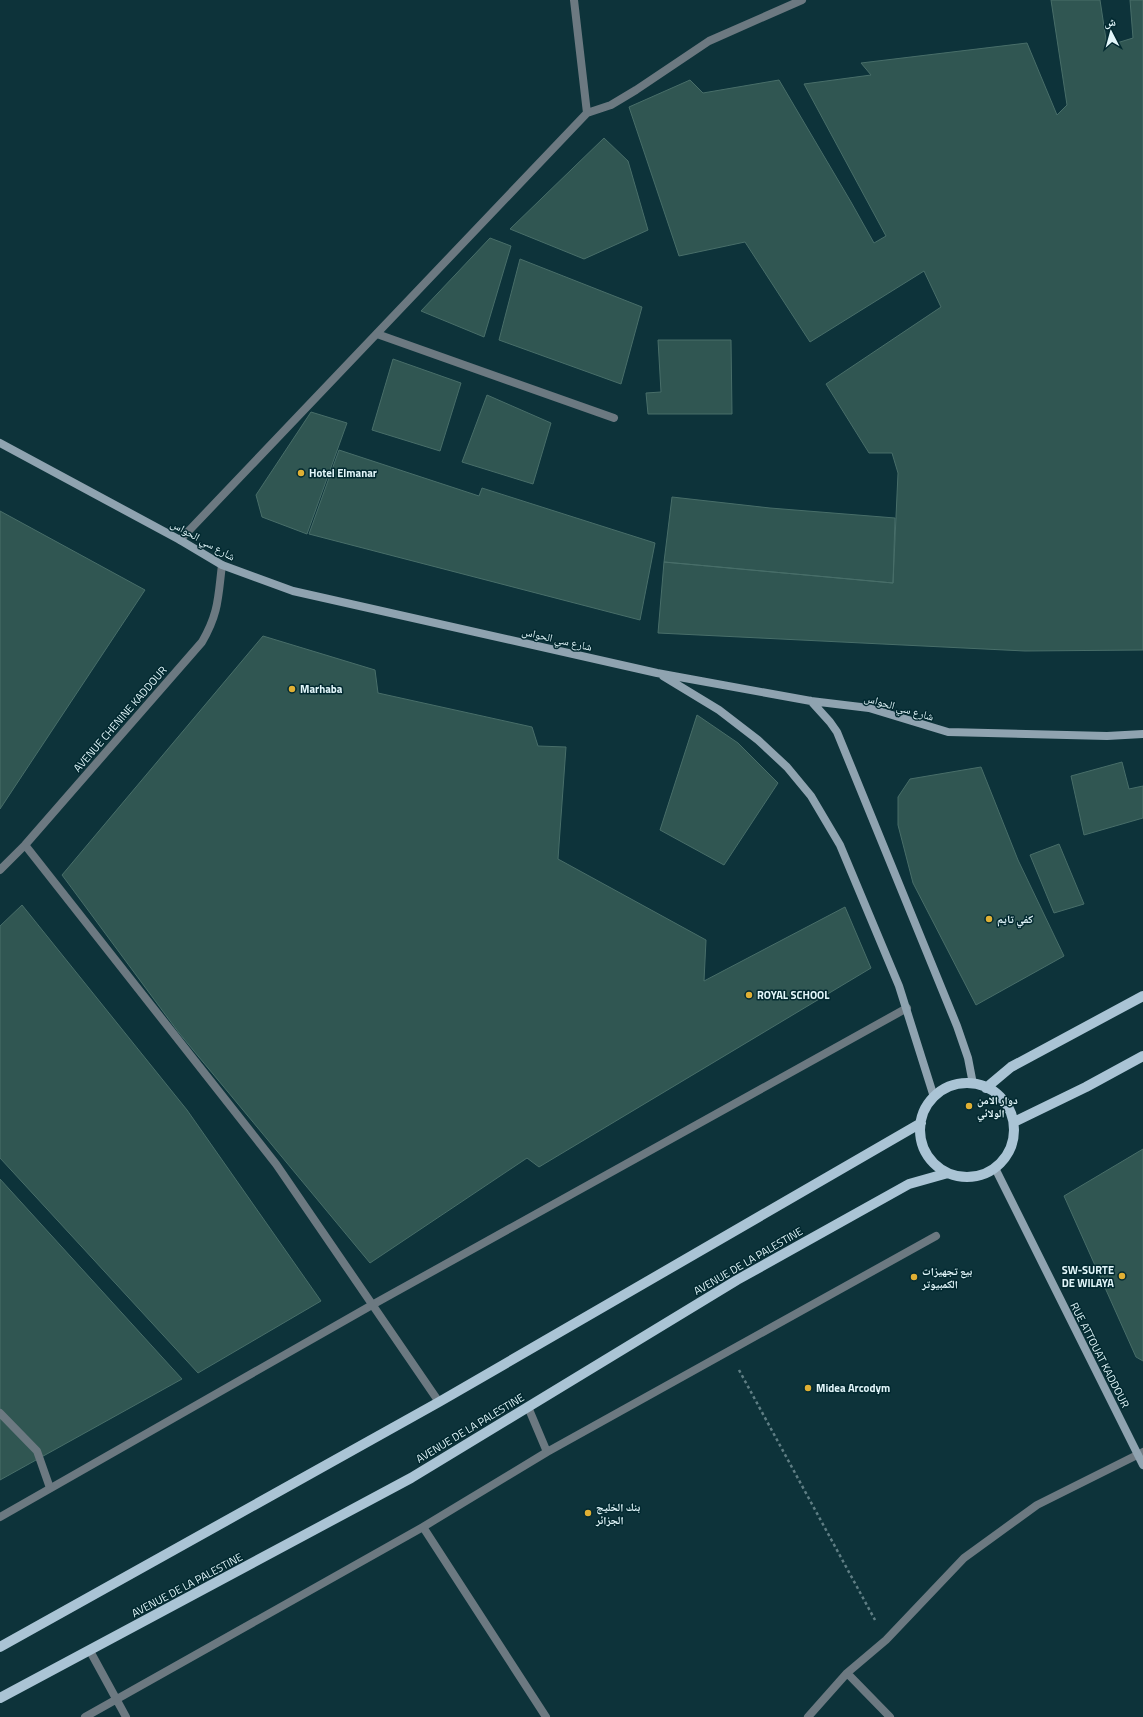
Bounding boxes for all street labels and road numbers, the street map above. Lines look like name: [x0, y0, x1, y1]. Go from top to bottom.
street label: شارع سي الحواس: [167, 516, 238, 565]
street label: شارع سي الحواس: [520, 623, 594, 656]
street label: AVENUE CHENINE KADDOUR: [70, 662, 171, 775]
street label: شارع سي الحواس: [862, 689, 936, 725]
street label: AVENUE DE LA PALESTINE: [690, 1223, 806, 1299]
street label: RUE ATTOUAT KADDOUR: [1066, 1300, 1134, 1411]
street label: AVENUE DE LA PALESTINE: [413, 1389, 527, 1467]
street label: AVENUE DE LA PALESTINE: [129, 1549, 245, 1621]

